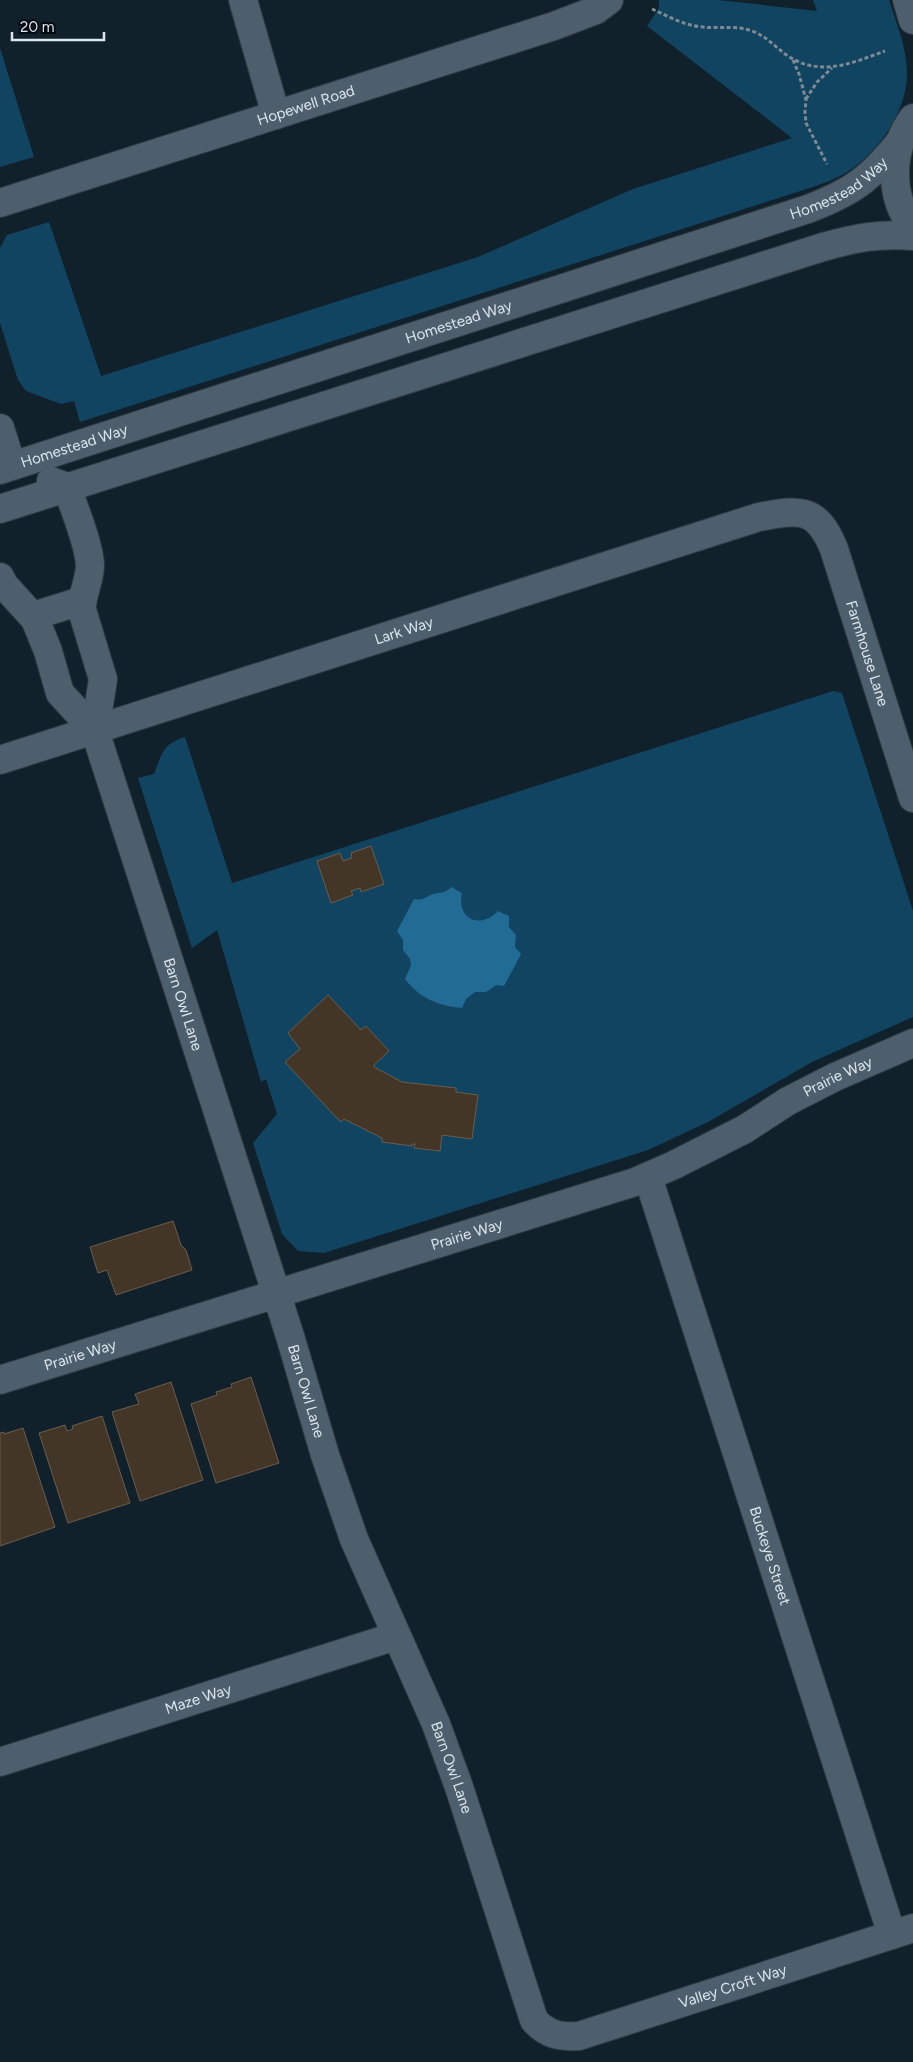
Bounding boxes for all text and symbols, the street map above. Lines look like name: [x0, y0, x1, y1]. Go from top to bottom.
scale bar: [12, 10, 105, 42]
text: 20 m: [20, 18, 54, 36]
street label: Hopewell Road: [255, 81, 357, 129]
street label: Homestead Way: [787, 153, 891, 223]
street label: Homestead Way: [403, 296, 514, 347]
street label: Homestead Way: [19, 420, 130, 472]
street label: Farmhouse Lane: [842, 598, 892, 709]
street label: Lark Way: [372, 613, 436, 649]
street label: Barn Owl Lane: [160, 956, 206, 1053]
street label: Prairie Way: [800, 1053, 875, 1101]
street label: Prairie Way: [429, 1215, 505, 1254]
street label: Prairie Way: [42, 1335, 119, 1375]
street label: Barn Owl Lane: [284, 1342, 328, 1440]
street label: Buckeye Street: [746, 1504, 794, 1608]
street label: Maze Way: [163, 1680, 234, 1718]
street label: Barn Owl Lane: [427, 1719, 476, 1816]
street label: Valley Croft Way: [676, 1960, 789, 2012]

